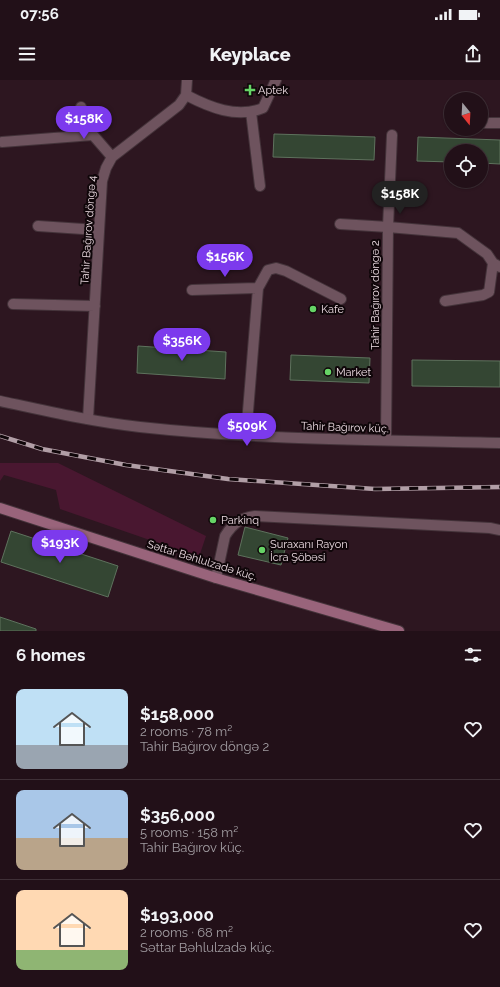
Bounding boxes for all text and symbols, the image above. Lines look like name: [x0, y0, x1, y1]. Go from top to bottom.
text: 07:56: [20, 5, 59, 23]
icon: menu: [16, 43, 38, 65]
icon: share: [462, 43, 484, 65]
text: Keyplace: [209, 44, 291, 65]
place label: Aptek: [258, 84, 288, 97]
marker: Aptek: [245, 85, 255, 95]
north arrow: [444, 92, 488, 136]
map controls: [444, 92, 488, 188]
pin: $158K: [56, 106, 112, 140]
text: $158K: [65, 111, 103, 126]
button: locate: [444, 144, 488, 188]
street label: Tahir Bağırov döngə 4: [78, 175, 99, 285]
pin: $158K: [372, 181, 428, 215]
text: $158K: [381, 186, 419, 201]
street label: Tahir Bağırov döngə 2: [369, 240, 382, 350]
pin: $156K: [197, 244, 253, 278]
text: $156K: [206, 249, 244, 264]
place label: Kafe: [321, 303, 344, 316]
marker: Kafe: [308, 304, 318, 314]
pin: $356K: [154, 328, 210, 362]
text: $356K: [162, 333, 202, 348]
place label: Market: [336, 366, 371, 379]
marker: Market: [323, 367, 333, 377]
pin: $509K: [219, 413, 275, 447]
text: $509K: [227, 418, 267, 433]
street label: Tahir Bağırov küç.: [301, 419, 389, 436]
place label: Parkinq: [221, 514, 259, 527]
marker: Parkinq: [208, 515, 218, 525]
pin: $193K: [32, 530, 88, 564]
text: $193K: [41, 535, 79, 550]
street label: Səttar Bəhlulzadə küç.: [146, 538, 258, 583]
place label: Suraxanı Rayon İcra Şöbəsi: [270, 538, 348, 564]
marker: Suraxanı Rayon İcra Şöbəsi: [257, 545, 267, 555]
icon: filters: [462, 644, 484, 666]
text: 6 homes: [16, 645, 85, 665]
text: $158,000: [140, 704, 214, 724]
icon: home: [48, 705, 96, 753]
icon: heart: [462, 718, 484, 740]
text: 2 rooms · 78 m²: [140, 724, 232, 739]
text: Tahir Bağırov döngə 2: [140, 739, 269, 754]
text: $356,000: [140, 805, 215, 825]
icon: home: [48, 806, 96, 854]
icon: heart: [462, 819, 484, 841]
text: 5 rooms · 158 m²: [140, 825, 238, 840]
text: Tahir Bağırov küç.: [140, 840, 244, 855]
text: $193,000: [140, 905, 214, 925]
icon: home: [48, 906, 96, 954]
icon: heart: [462, 919, 484, 941]
text: 2 rooms · 68 m²: [140, 925, 233, 940]
text: Səttar Bəhlulzadə küç.: [140, 940, 274, 955]

